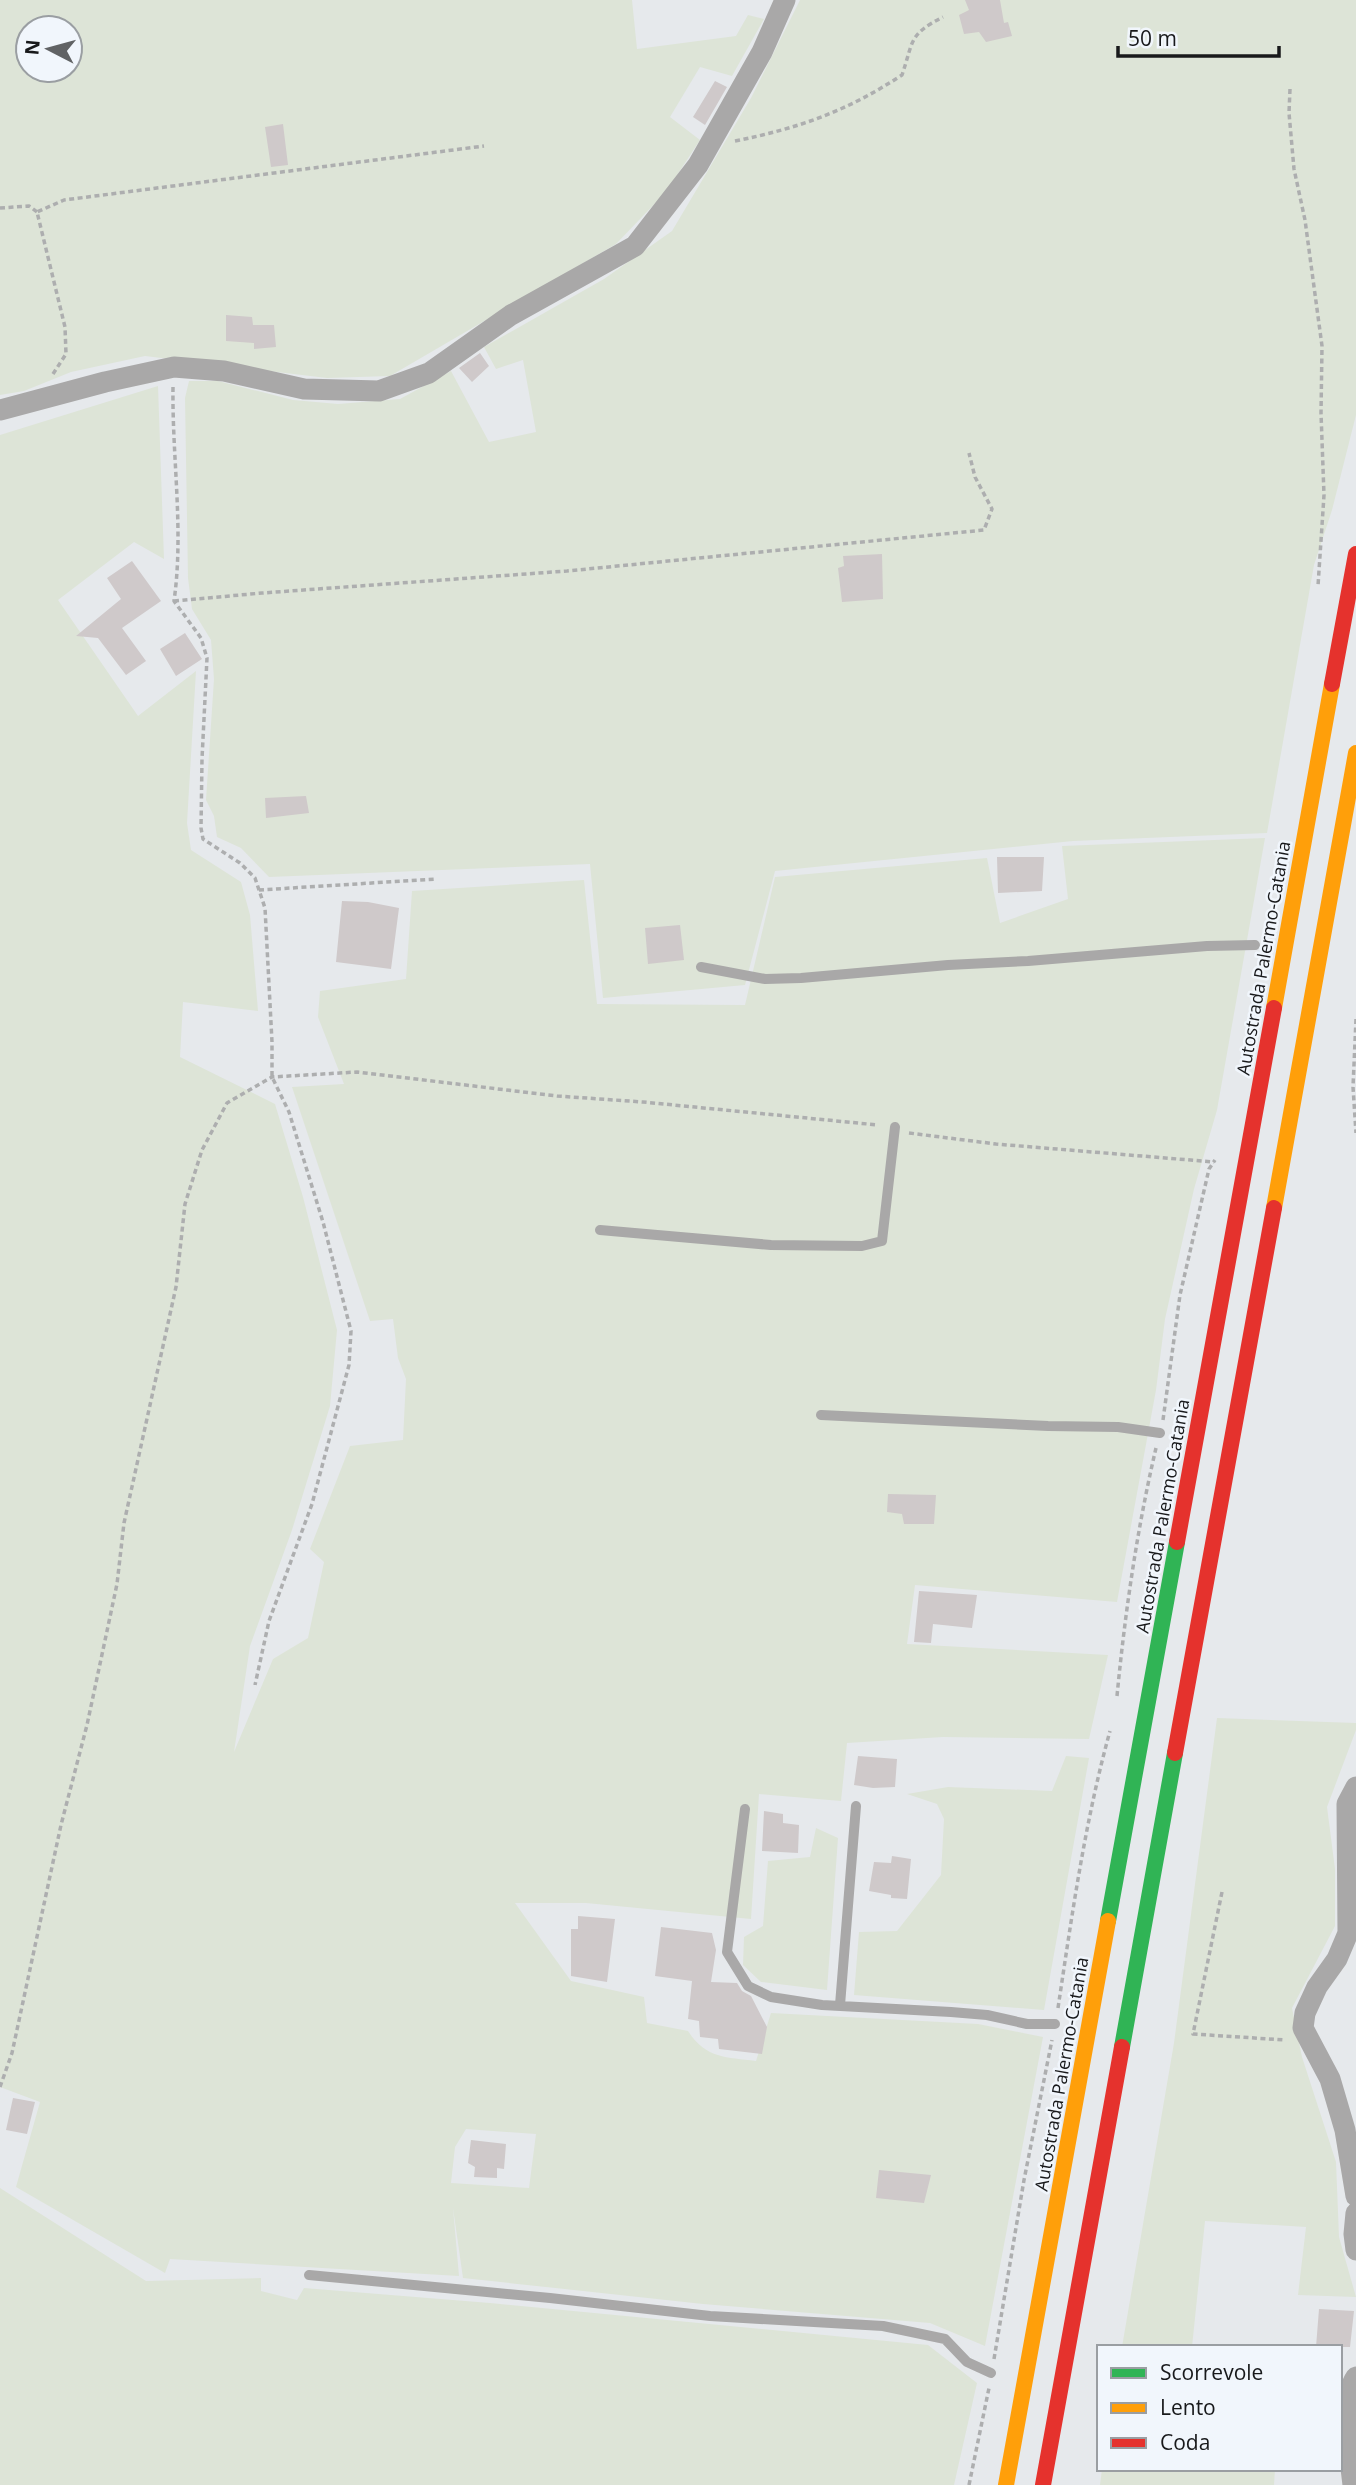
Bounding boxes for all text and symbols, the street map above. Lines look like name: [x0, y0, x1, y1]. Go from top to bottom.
north arrow: [14, 14, 84, 84]
scale bar: [1118, 14, 1279, 58]
text: 50 m: [1128, 24, 1177, 52]
text: N: [18, 38, 46, 56]
street label: Autostrada Palermo-Catania: [1231, 839, 1295, 1077]
street label: Autostrada Palermo-Catania: [1130, 1397, 1194, 1635]
street label: Autostrada Palermo-Catania: [1029, 1955, 1093, 2193]
legend: [1097, 2345, 1342, 2471]
text: Scorrevole: [1160, 2358, 1263, 2386]
text: Lento: [1160, 2393, 1216, 2421]
text: Coda: [1160, 2428, 1210, 2456]

